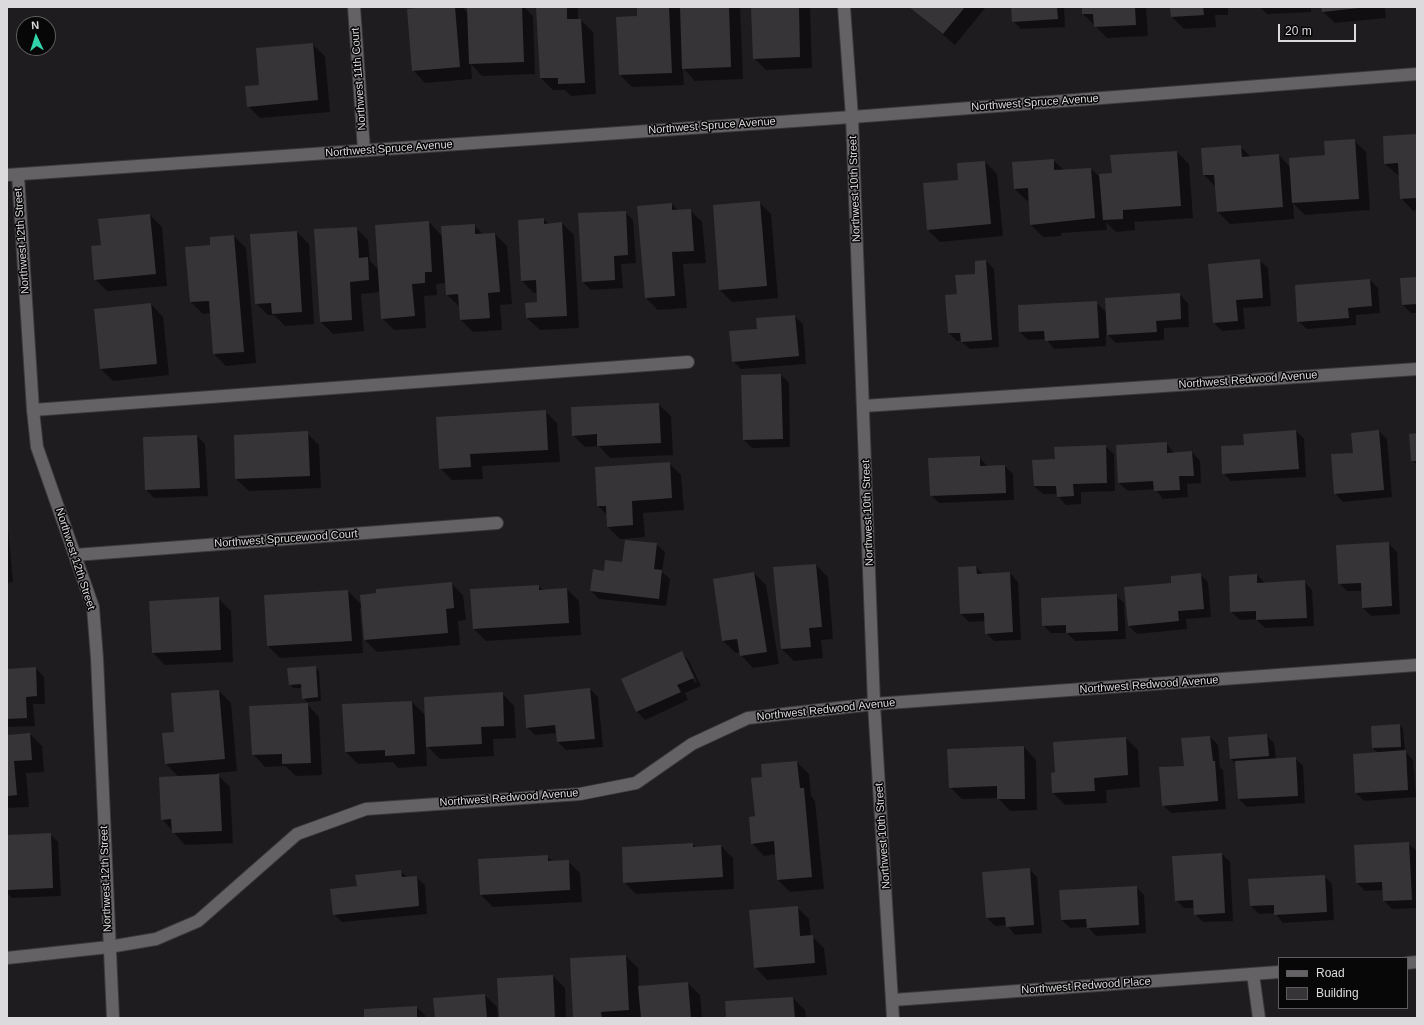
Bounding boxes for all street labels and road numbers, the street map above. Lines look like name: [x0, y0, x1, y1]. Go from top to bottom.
street label: Northwest 11th Court: [349, 27, 369, 131]
street label: Northwest Spruce Avenue: [971, 92, 1099, 114]
street label: Northwest Spruce Avenue: [648, 115, 776, 137]
street label: Northwest 10th Street: [847, 136, 863, 242]
street label: Northwest Spruce Avenue: [325, 138, 453, 160]
street label: Northwest 12th Street: [12, 187, 32, 295]
street label: Northwest Redwood Avenue: [1178, 369, 1318, 391]
street label: Northwest 10th Street: [860, 460, 876, 566]
street label: Northwest 12th Street: [52, 506, 98, 612]
street label: Northwest Sprucewood Court: [214, 527, 358, 551]
street label: Northwest Redwood Avenue: [1079, 674, 1219, 696]
street label: Northwest Redwood Avenue: [756, 696, 896, 724]
street label: Northwest 10th Street: [873, 782, 893, 890]
street label: Northwest Redwood Avenue: [439, 787, 579, 809]
street label: Northwest 12th Street: [98, 826, 114, 932]
street label: Northwest Redwood Place: [1021, 975, 1151, 997]

